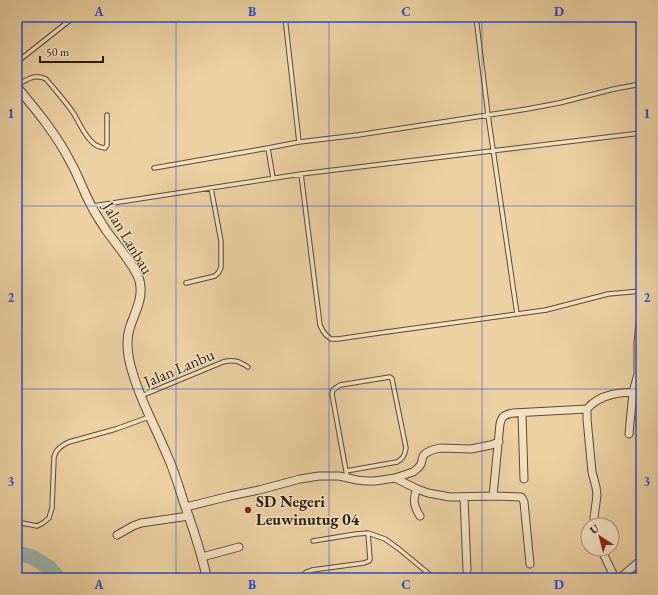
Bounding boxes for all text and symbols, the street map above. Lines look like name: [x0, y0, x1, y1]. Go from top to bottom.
text: A: [93, 3, 104, 20]
text: B: [248, 3, 256, 20]
text: C: [401, 3, 411, 20]
text: D: [554, 3, 564, 20]
scale bar: [40, 38, 103, 64]
text: 50 m: [46, 44, 70, 60]
text: 1: [8, 105, 15, 122]
text: 1: [644, 105, 651, 122]
street label: Jalan Lanbau: [97, 196, 158, 278]
text: 2: [8, 289, 15, 306]
text: 2: [644, 289, 651, 306]
street label: Jalan Lanbu: [139, 344, 218, 393]
text: 3: [8, 473, 15, 490]
text: 3: [644, 473, 651, 490]
place label: SD Negeri Leuwinutug 04: [256, 491, 360, 530]
marker: SD Negeri Leuwinutug 04: [243, 505, 253, 515]
north arrow: [580, 517, 620, 557]
text: U: [587, 520, 602, 537]
text: A: [93, 576, 104, 593]
text: B: [248, 576, 256, 593]
text: C: [401, 576, 411, 593]
text: D: [554, 576, 564, 593]

